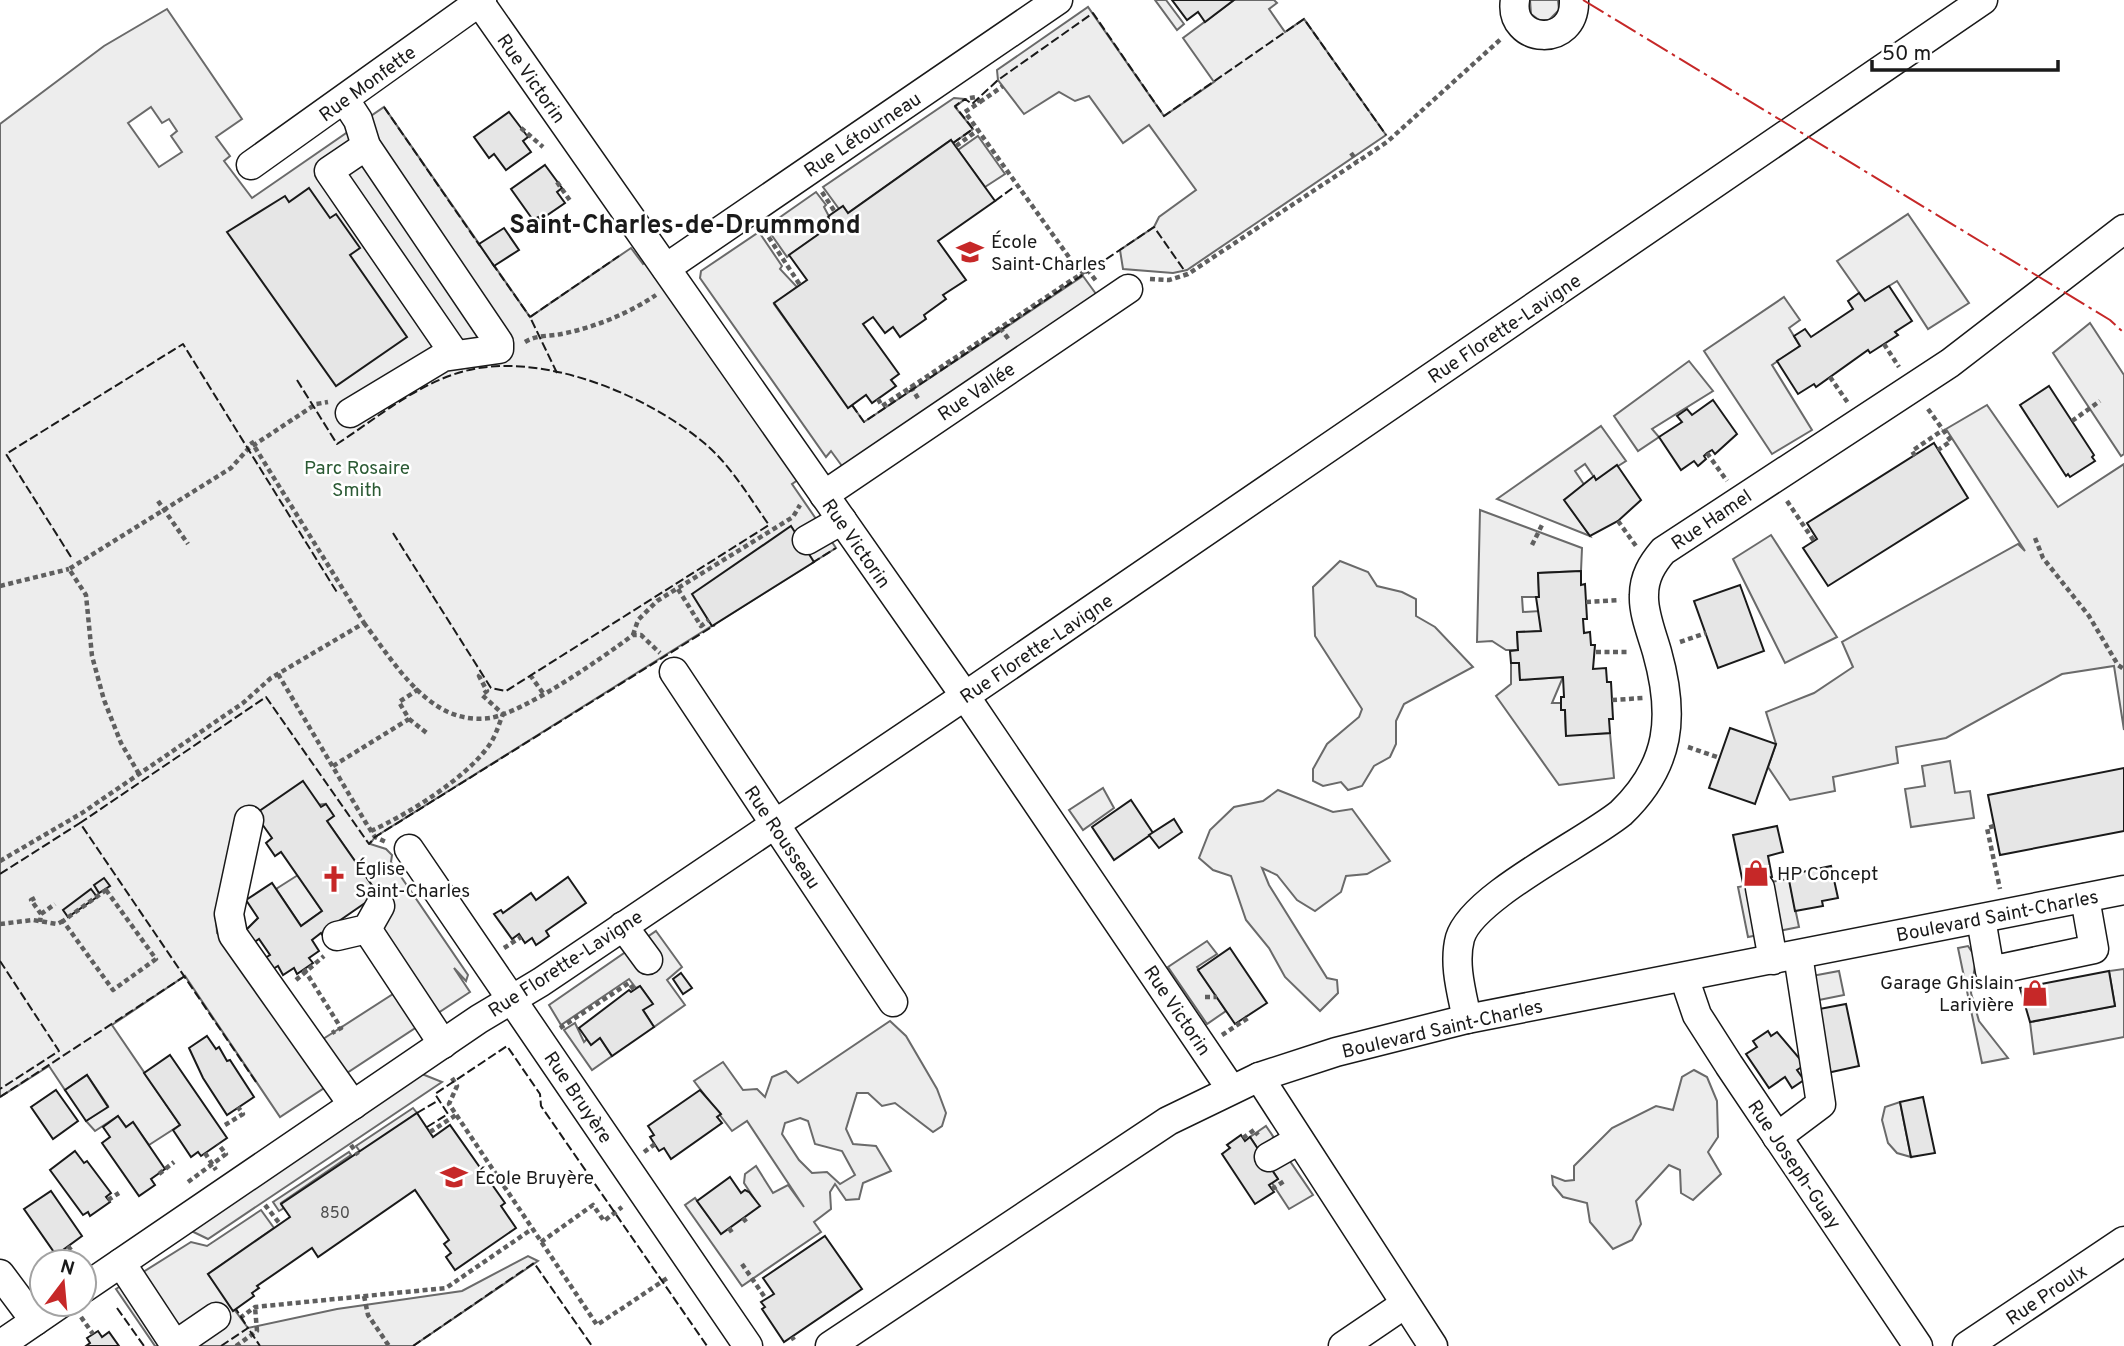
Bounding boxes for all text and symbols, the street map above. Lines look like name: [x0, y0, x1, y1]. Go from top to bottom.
scale bar: [1872, 28, 2058, 72]
street label: Rue Victorin: [491, 30, 570, 129]
street label: Rue Monfette: [315, 41, 421, 128]
text: 50 m: [1882, 41, 1931, 68]
street label: Rue Létourneau: [800, 88, 926, 184]
district label: Saint-Charles-de-Drummond: [509, 210, 861, 243]
place label: École Saint-Charles: [991, 230, 1106, 277]
school or university icon: École Saint-Charles: [955, 237, 985, 267]
street label: Rue Florette-Lavigne: [1424, 269, 1586, 390]
street label: Rue Vallée: [934, 358, 1020, 427]
park label: Parc Rosaire Smith: [304, 457, 410, 503]
street label: Rue Hamel: [1667, 485, 1757, 556]
street label: Rue Victorin: [816, 495, 895, 594]
street label: Rue Florette-Lavigne: [956, 589, 1118, 710]
street label: Rue Rousseau: [738, 782, 825, 894]
place label: Église Saint-Charles: [355, 857, 470, 904]
shop icon: HP Concept: [1741, 858, 1771, 888]
place label: HP Concept: [1777, 863, 1878, 887]
church icon: Église Saint-Charles: [319, 864, 349, 894]
street label: Boulevard Saint-Charles: [1894, 886, 2101, 948]
street label: Rue Florette-Lavigne: [484, 906, 648, 1024]
street label: Rue Victorin: [1137, 961, 1215, 1061]
place label: Garage Ghislain Larivière: [1880, 972, 2014, 1018]
shop icon: Garage Ghislain Larivière: [2020, 978, 2050, 1008]
street label: Boulevard Saint-Charles: [1340, 995, 1545, 1065]
street label: Rue Bruyère: [538, 1047, 617, 1149]
street label: Rue Joseph-Guay: [1741, 1096, 1845, 1234]
school or university icon: École Bruyère: [439, 1162, 469, 1192]
place label: École Bruyère: [475, 1166, 594, 1191]
house number: 850: [320, 1204, 350, 1224]
north arrow: [28, 1248, 98, 1318]
text: N: [57, 1255, 77, 1282]
street label: Rue Proulx: [2002, 1260, 2092, 1332]

